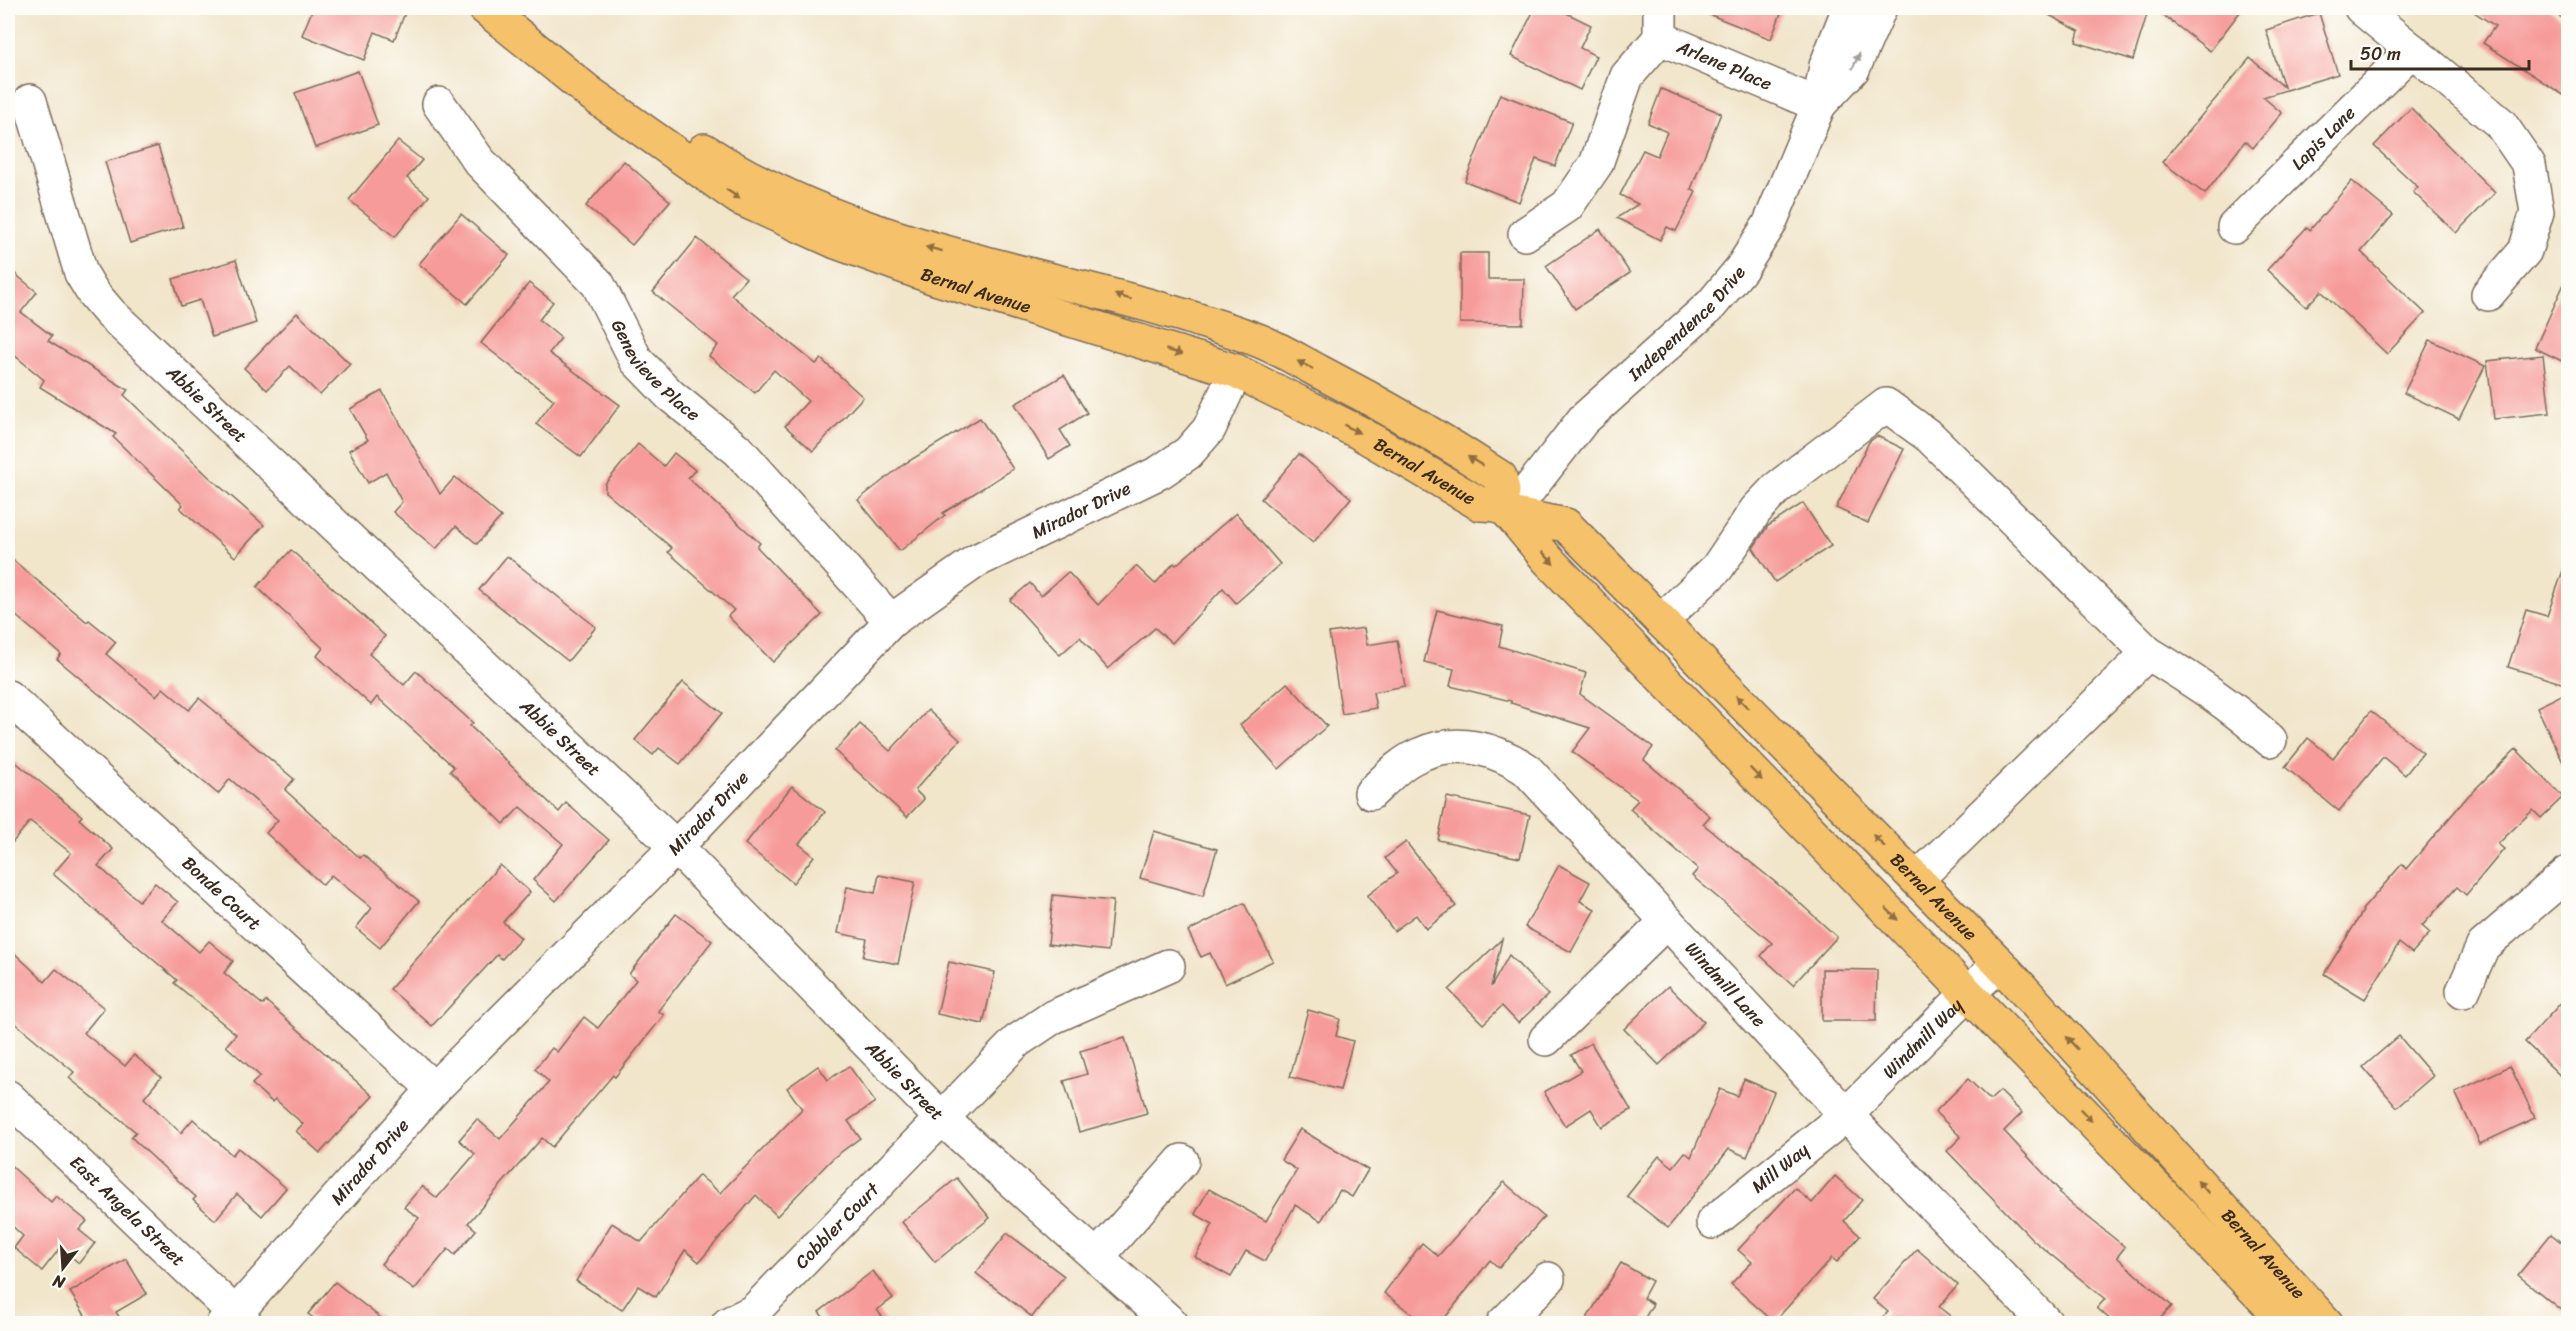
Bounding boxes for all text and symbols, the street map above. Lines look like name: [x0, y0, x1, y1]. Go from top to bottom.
street label: Arlene Place: [1671, 30, 1777, 99]
scale bar: [2351, 33, 2530, 71]
text: 50 m: [2360, 38, 2401, 70]
one-way arrow: [1852, 52, 1861, 69]
street label: Lapis Lane: [2283, 98, 2363, 178]
one-way arrow: [725, 188, 741, 199]
one-way arrow: [925, 244, 943, 254]
street label: Bernal Avenue: [916, 258, 1035, 323]
street label: Independence Drive: [1619, 258, 1754, 390]
one-way arrow: [1114, 292, 1132, 301]
street label: Genevieve Place: [602, 314, 708, 430]
one-way arrow: [1165, 347, 1183, 357]
street label: Abbie Street: [158, 357, 255, 451]
one-way arrow: [1297, 360, 1314, 369]
one-way arrow: [1344, 424, 1361, 434]
street label: Bernal Avenue: [1367, 429, 1482, 514]
one-way arrow: [1467, 456, 1483, 467]
street label: Mirador Drive: [1026, 472, 1136, 548]
one-way arrow: [1541, 551, 1555, 566]
street label: Abbie Street: [511, 690, 608, 785]
one-way arrow: [1735, 696, 1749, 710]
street label: Mirador Drive: [660, 763, 757, 863]
one-way arrow: [1749, 767, 1763, 781]
one-way arrow: [1872, 835, 1886, 849]
street label: Bernal Avenue: [1882, 845, 1985, 949]
street label: Bonde Court: [174, 848, 269, 939]
one-way arrow: [1885, 907, 1899, 922]
street label: Windmill Lane: [1677, 934, 1774, 1035]
street label: Windmill Way: [1875, 990, 1971, 1086]
street label: Abbie Street: [857, 1032, 952, 1128]
one-way arrow: [2065, 1035, 2079, 1050]
one-way arrow: [2079, 1107, 2093, 1122]
street label: Mirador Drive: [322, 1111, 417, 1213]
street label: Mill Way: [1744, 1134, 1817, 1202]
street label: East Angela Street: [62, 1147, 193, 1274]
street label: Cobbler Court: [787, 1174, 888, 1277]
one-way arrow: [2197, 1180, 2210, 1195]
street label: Bernal Avenue: [2213, 1201, 2314, 1307]
north arrow: [33, 1238, 93, 1298]
text: N: [48, 1266, 69, 1298]

